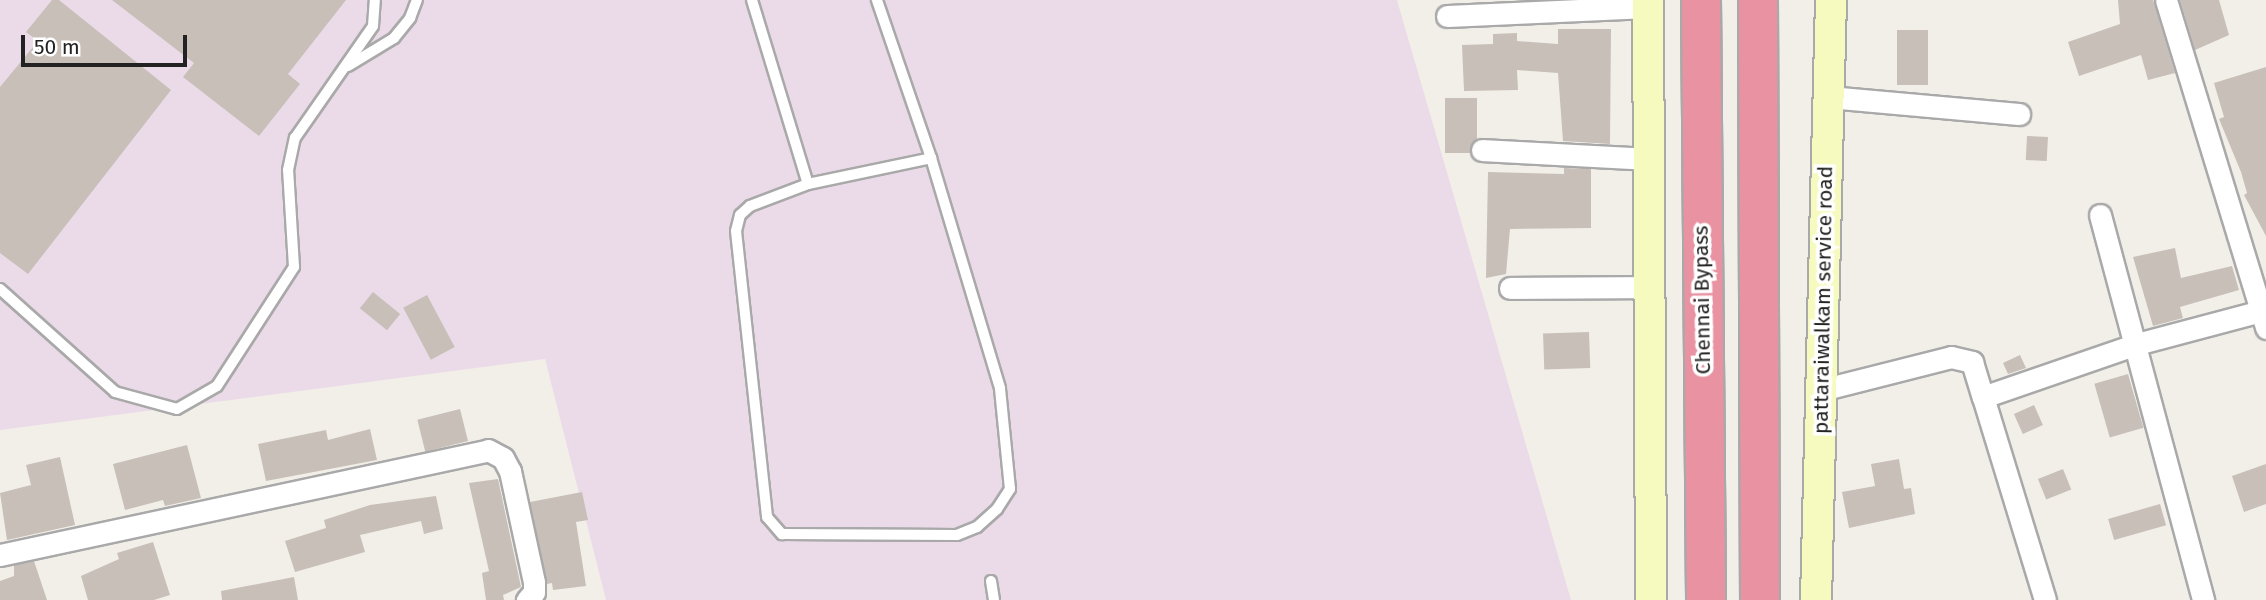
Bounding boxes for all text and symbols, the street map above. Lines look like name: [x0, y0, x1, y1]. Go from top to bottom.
scale bar: [24, 21, 191, 65]
text: 50 m: [34, 34, 80, 60]
street label: pattaraiwalkam service road: [1808, 166, 1838, 434]
street label: Chennai Bypass: [1688, 225, 1716, 375]

